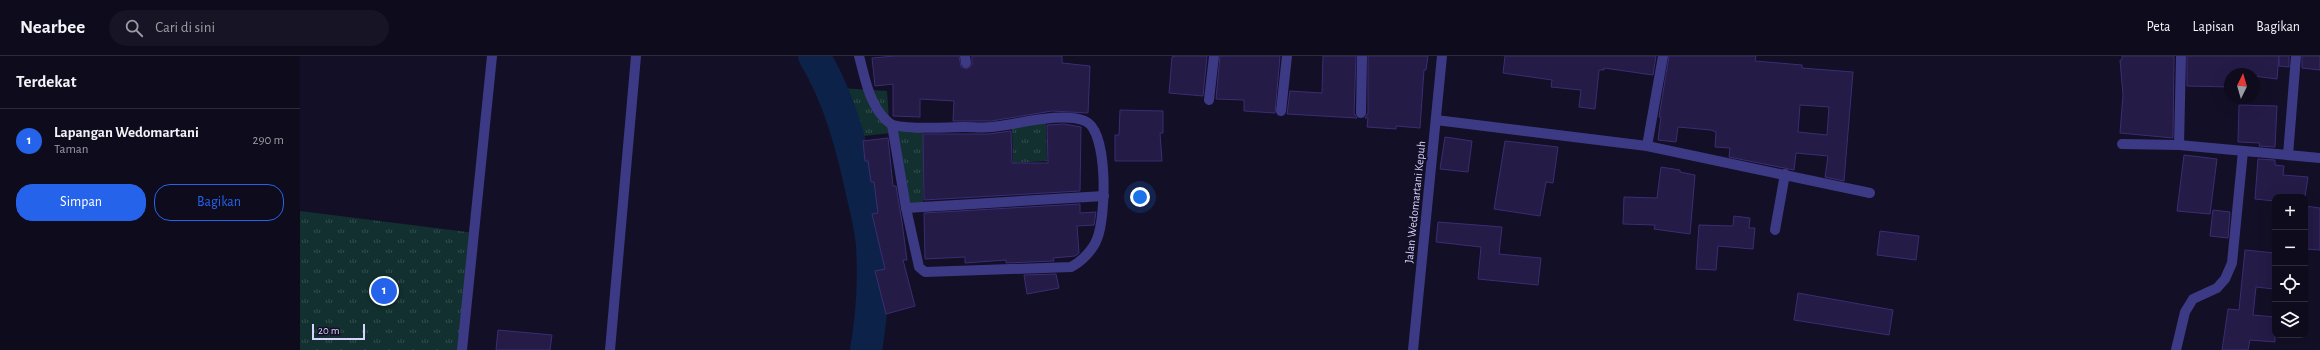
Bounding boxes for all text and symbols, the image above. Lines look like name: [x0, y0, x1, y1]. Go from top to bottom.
search box: [109, 10, 389, 46]
icon: search: [123, 17, 145, 39]
text: Nearbee: [20, 18, 85, 37]
text: Cari di sini: [155, 20, 215, 35]
text: Peta: [2147, 20, 2171, 34]
text: Lapisan: [2193, 20, 2234, 34]
text: Bagikan: [2256, 20, 2300, 34]
north arrow: [2224, 68, 2260, 104]
text: Terdekat: [16, 73, 76, 90]
text: Lapangan Wedomartani: [54, 125, 199, 140]
text: 1: [27, 134, 31, 147]
text: 290 m: [253, 134, 284, 147]
street label: Jalan Wedomartani Kepuh: [1403, 140, 1427, 264]
text: Taman: [54, 143, 88, 156]
button: Simpan: [16, 184, 146, 221]
button: Bagikan: [154, 184, 284, 221]
your location: [1130, 187, 1150, 207]
map controls: [2272, 194, 2308, 338]
button: +: [2272, 194, 2308, 230]
button: −: [2272, 230, 2308, 266]
button: locate: [2272, 266, 2308, 302]
pin: 1: [371, 276, 397, 306]
button: layers: [2272, 302, 2308, 338]
scale bar: [312, 322, 365, 341]
text: 20 m: [318, 325, 339, 336]

